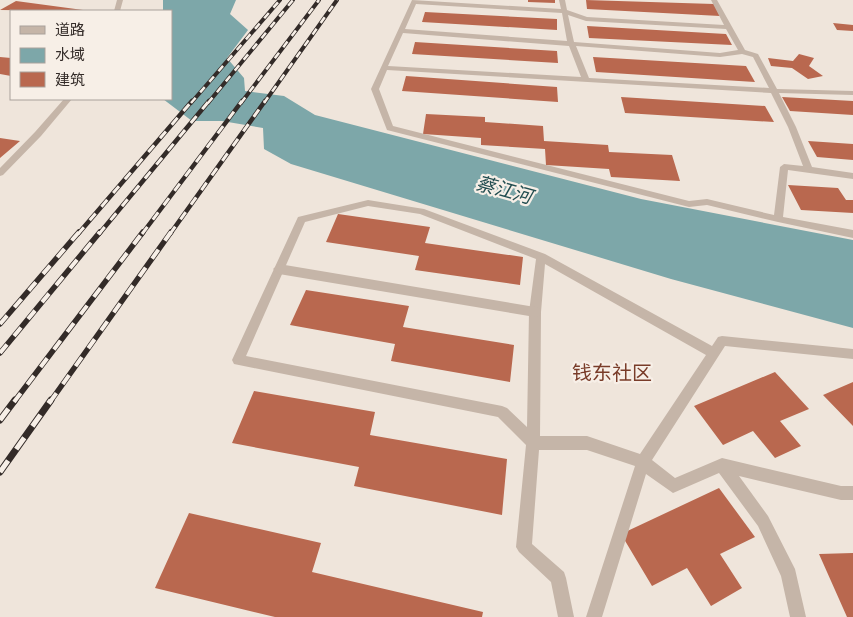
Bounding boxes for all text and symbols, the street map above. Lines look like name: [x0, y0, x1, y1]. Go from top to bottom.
legend: [10, 10, 172, 100]
text: 道路: [55, 21, 85, 38]
text: 水域: [55, 46, 85, 63]
text: 建筑: [55, 71, 85, 88]
water label: 蔡江河: [474, 172, 538, 209]
district label: 钱东社区: [572, 362, 652, 384]

